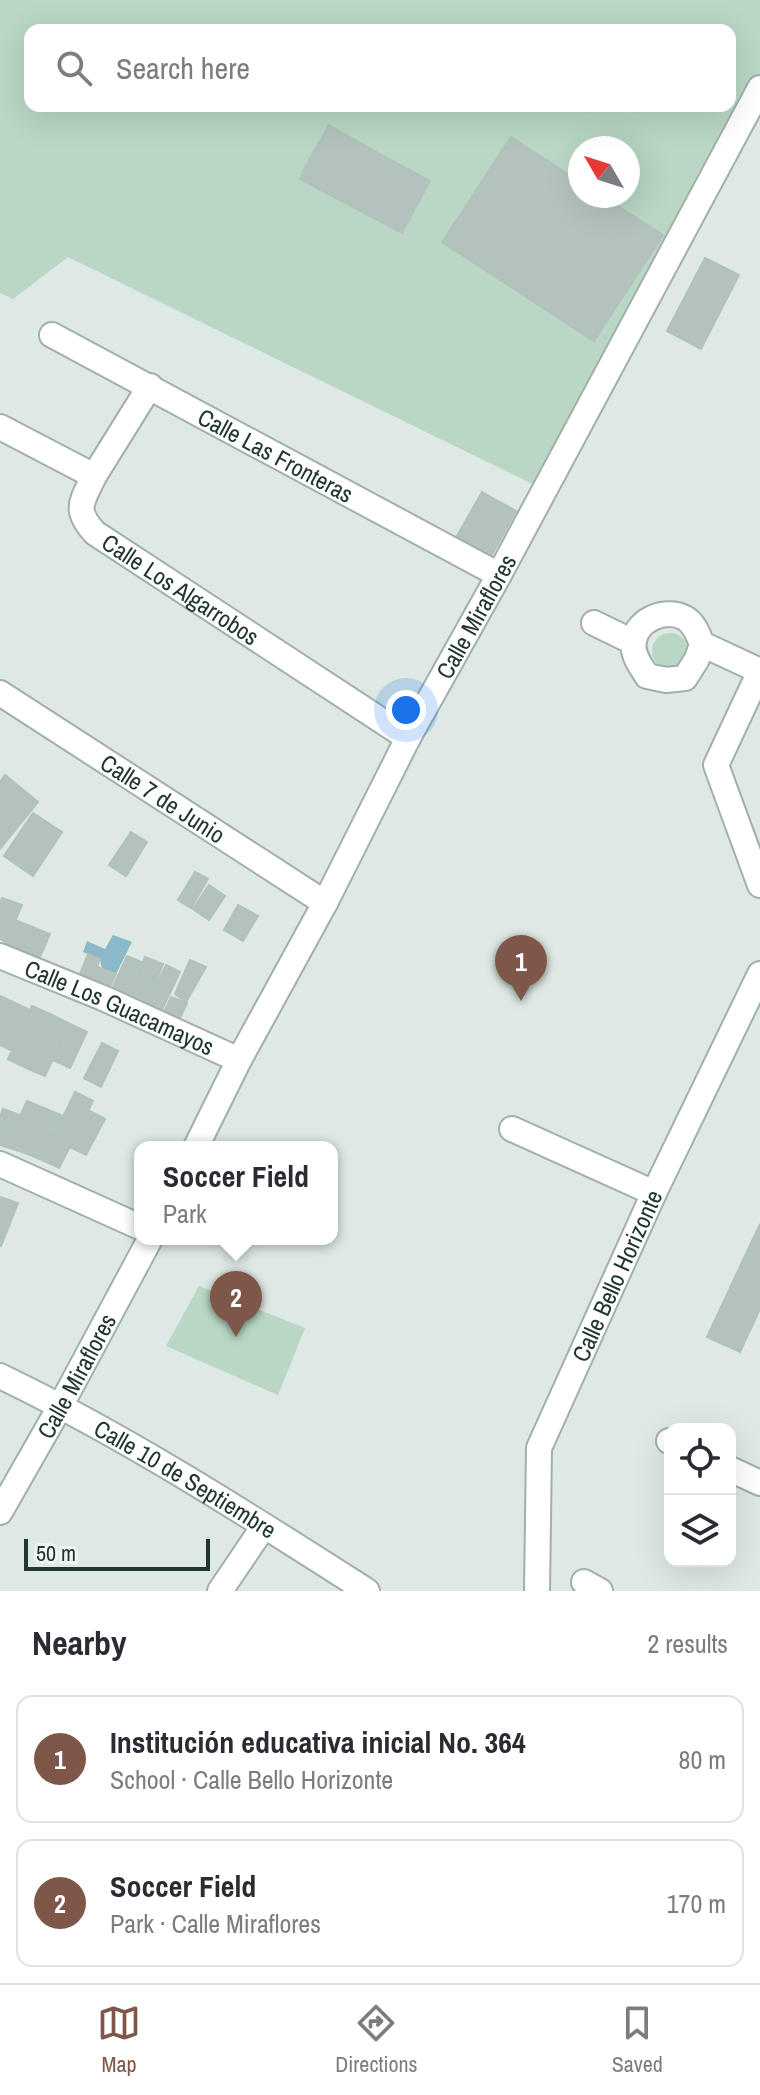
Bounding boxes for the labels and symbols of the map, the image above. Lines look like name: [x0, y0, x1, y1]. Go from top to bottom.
north arrow: [568, 136, 640, 208]
street label: Calle Las Fronteras: [192, 400, 359, 510]
street label: Calle Los Algarrobos: [96, 526, 266, 652]
street label: Calle Miraflores: [428, 548, 523, 684]
your location: [386, 690, 426, 730]
street label: Calle 7 de Junio: [94, 746, 231, 850]
pin: 1: [495, 935, 547, 1001]
street label: Calle Los Guacamayos: [20, 952, 219, 1063]
street label: Calle Bello Horizonte: [564, 1185, 669, 1367]
pin: 2: [210, 1271, 262, 1337]
street label: Calle Miraflores: [29, 1308, 123, 1444]
street label: Calle 10 de Septiembre: [89, 1412, 283, 1545]
scale bar: [24, 1535, 210, 1571]

